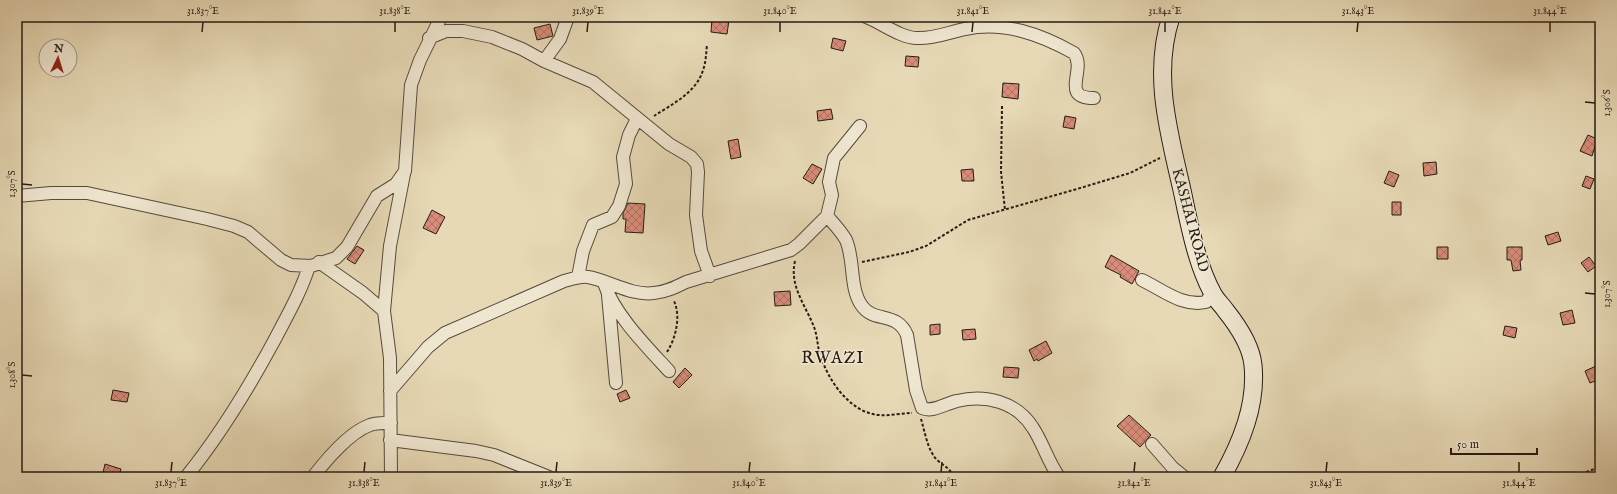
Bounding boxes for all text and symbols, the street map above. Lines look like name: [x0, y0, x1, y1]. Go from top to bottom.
text: 31.837°E: [187, 5, 219, 18]
text: 31.838°E: [379, 5, 411, 18]
text: 31.839°E: [572, 5, 604, 18]
text: 31.840°E: [763, 5, 797, 18]
text: 31.841°E: [957, 5, 989, 18]
text: 31.842°E: [1148, 5, 1182, 18]
text: 31.843°E: [1342, 5, 1374, 18]
text: 31.844°E: [1533, 5, 1567, 18]
north arrow: [38, 38, 78, 78]
text: N: [52, 42, 64, 56]
text: 1.306°S: [1601, 89, 1614, 117]
street label: KASHAI ROAD: [1168, 166, 1214, 274]
text: 1.307°S: [6, 170, 19, 198]
text: 1.307°S: [1601, 280, 1614, 308]
district label: RWAZI: [801, 348, 865, 369]
text: 1.308°S: [6, 362, 19, 388]
scale bar: [1451, 430, 1537, 456]
text: 50 m: [1457, 437, 1479, 452]
text: 31.837°E: [155, 477, 187, 490]
text: 31.838°E: [348, 477, 380, 490]
text: 31.839°E: [540, 477, 572, 490]
text: 31.840°E: [732, 477, 766, 490]
text: 31.841°E: [925, 477, 957, 490]
text: 31.842°E: [1117, 477, 1151, 490]
text: 31.843°E: [1310, 477, 1342, 490]
text: 31.844°E: [1502, 477, 1536, 490]

